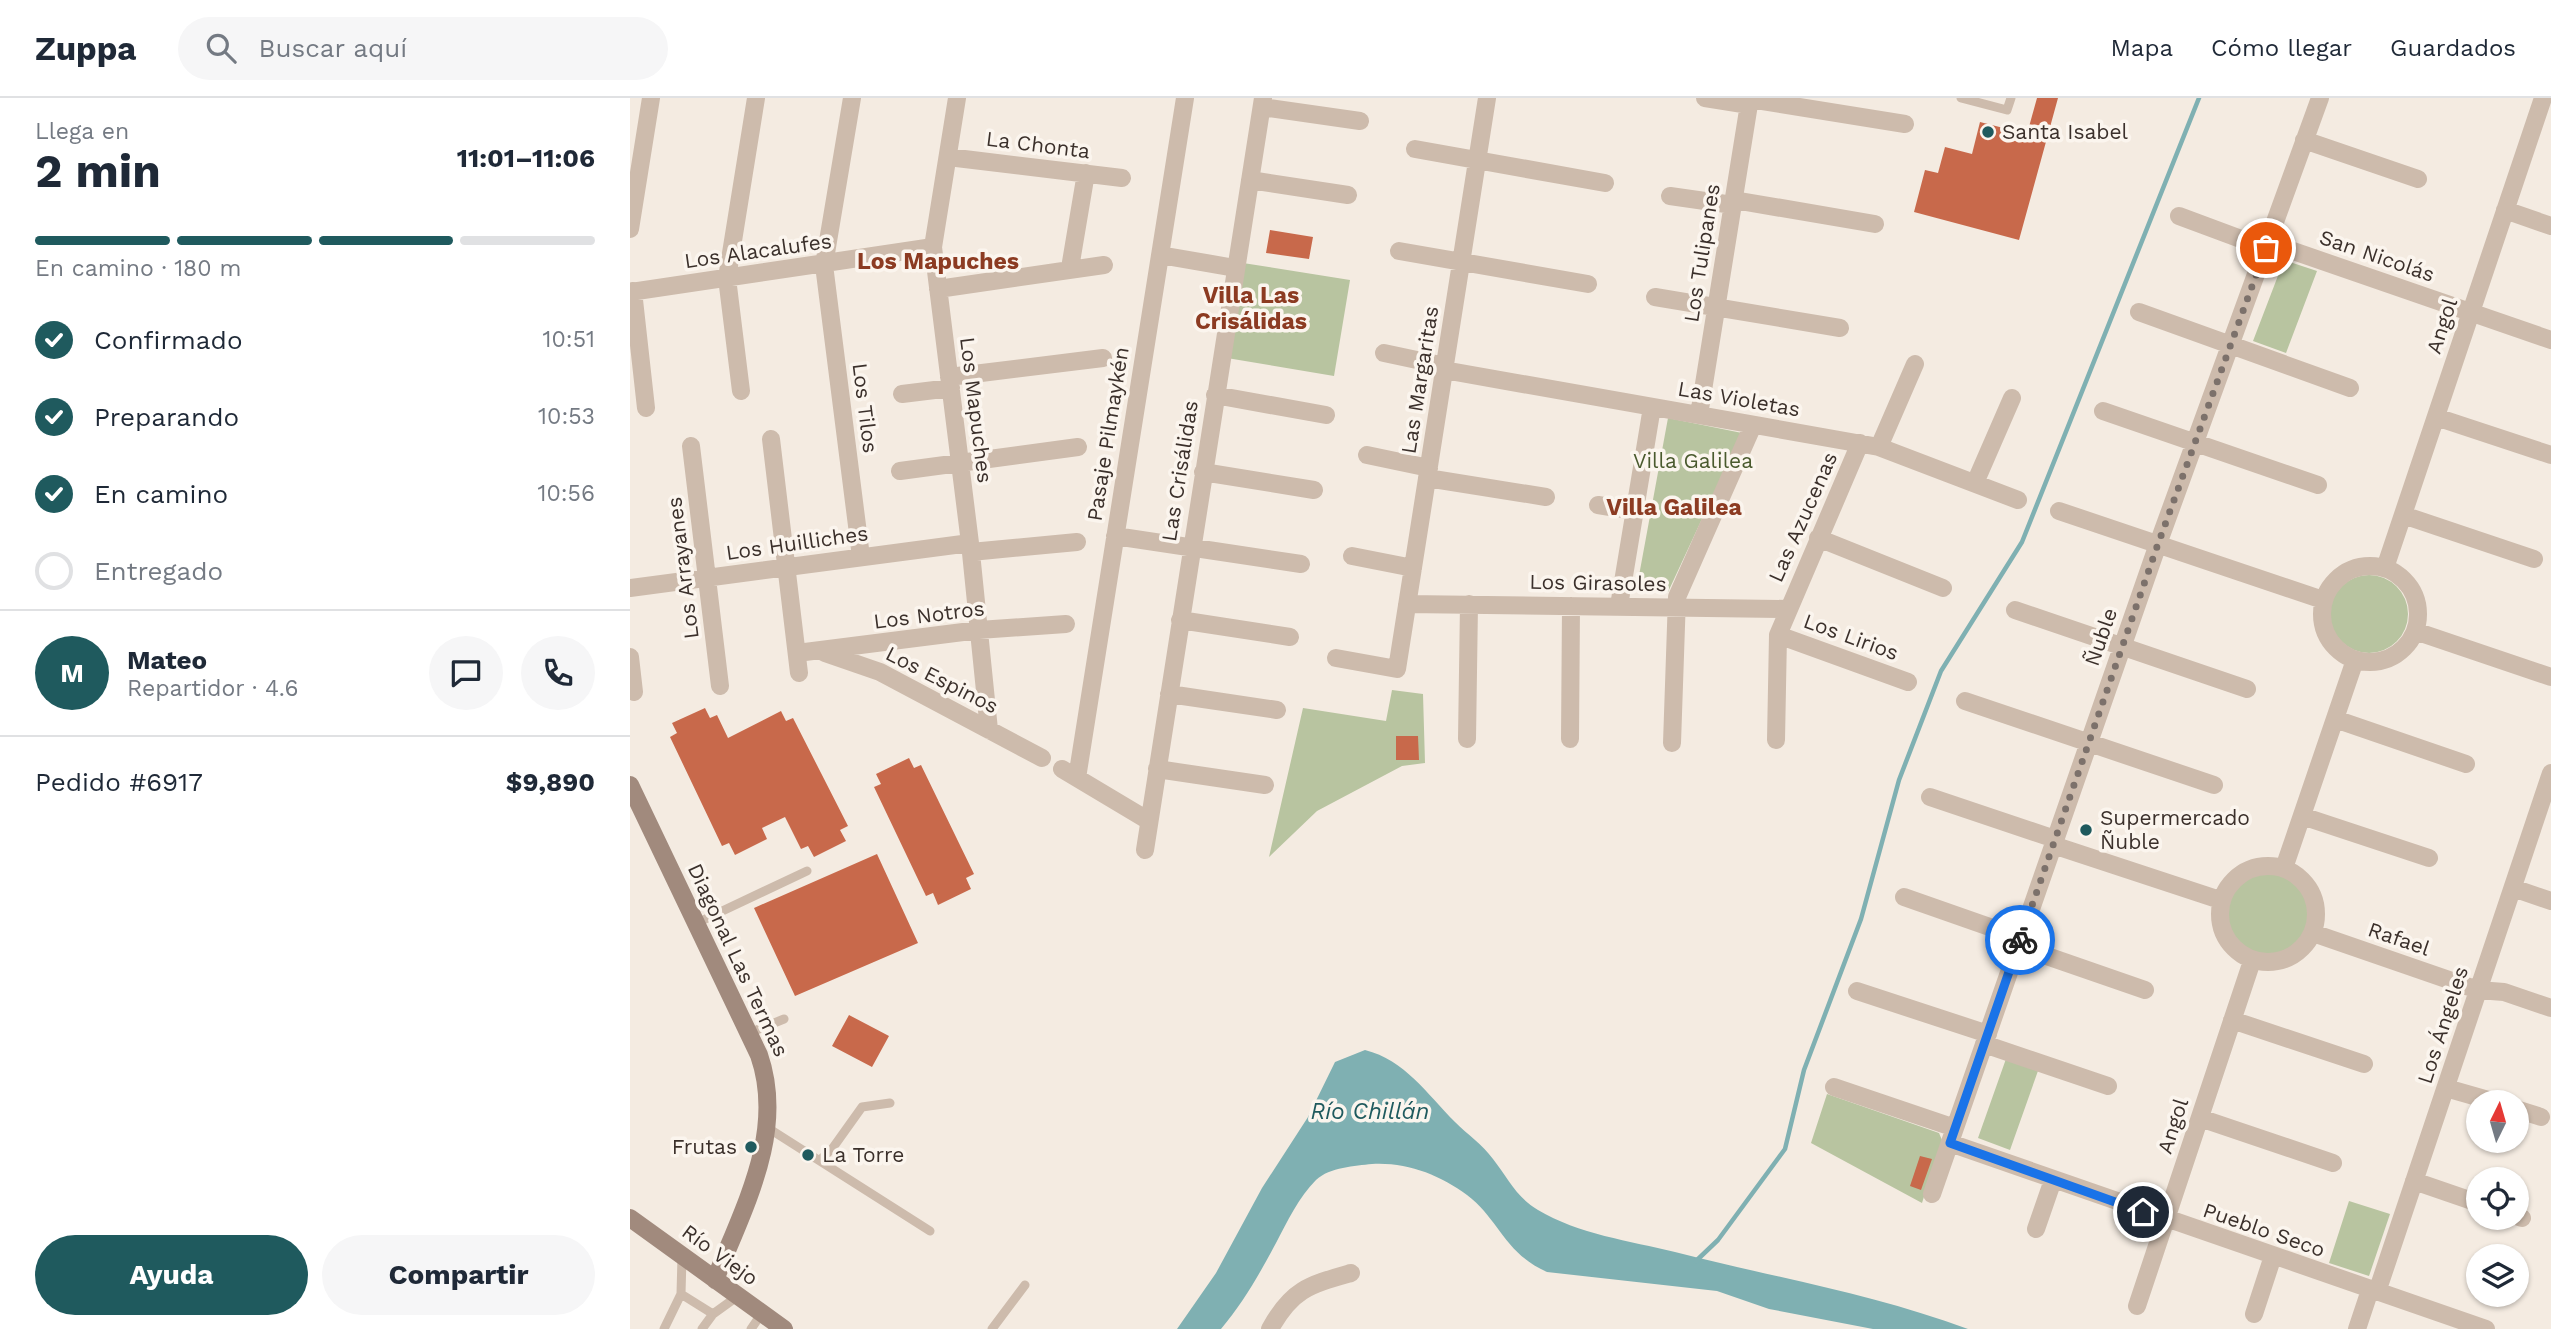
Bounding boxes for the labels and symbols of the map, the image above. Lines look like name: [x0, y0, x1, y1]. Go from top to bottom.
place label: Santa Isabel: [2002, 119, 2129, 144]
marker: Santa Isabel: [1980, 124, 1996, 140]
street label: La Chonta: [985, 126, 1092, 163]
street label: Los Tulipanes: [1678, 182, 1725, 324]
pin: [2236, 218, 2296, 278]
street label: San Nicolás: [2316, 224, 2438, 287]
street label: Los Alacalufes: [683, 228, 833, 273]
district label: Los Mapuches: [857, 248, 1019, 275]
district label: Villa Las Crisálidas: [1195, 282, 1307, 335]
street label: Angol: [2421, 294, 2462, 357]
street label: Las Margaritas: [1395, 304, 1444, 456]
street label: Los Mapuches: [955, 336, 998, 484]
street label: Pasaje Pilmaykén: [1081, 345, 1134, 523]
street label: Los Tilos: [848, 361, 883, 454]
street label: Las Violetas: [1676, 375, 1802, 422]
street label: Las Crisálidas: [1156, 399, 1203, 543]
park label: Villa Galilea: [1633, 448, 1753, 473]
street label: Las Azucenas: [1763, 448, 1842, 586]
district label: Villa Galilea: [1606, 494, 1742, 521]
street label: Los Arrayanes: [661, 496, 704, 640]
street label: Los Huilliches: [724, 520, 870, 565]
street label: Los Girasoles: [1529, 569, 1667, 596]
street label: Los Notros: [872, 595, 986, 634]
street label: Ñuble: [2079, 604, 2122, 669]
street label: Los Lirios: [1800, 608, 1902, 665]
street label: Los Espinos: [882, 641, 1003, 719]
place label: Supermercado Ñuble: [2100, 805, 2250, 854]
marker: Supermercado Ñuble: [2078, 822, 2094, 838]
street label: Diagonal Las Termas: [683, 859, 794, 1060]
courier: [1985, 905, 2055, 975]
street label: Rafael: [2365, 916, 2434, 961]
street label: Los Ángeles: [2412, 963, 2473, 1087]
north arrow: [2466, 1090, 2529, 1153]
street label: Angol: [2152, 1094, 2193, 1157]
water label: Río Chillán: [1311, 1098, 1429, 1125]
place label: Frutas: [672, 1134, 737, 1159]
marker: Frutas: [743, 1139, 759, 1155]
place label: La Torre: [822, 1142, 904, 1167]
marker: La Torre: [800, 1147, 816, 1163]
pin: [2113, 1182, 2173, 1242]
street label: Pueblo Seco: [2200, 1197, 2328, 1262]
street label: Río Viejo: [677, 1219, 763, 1291]

